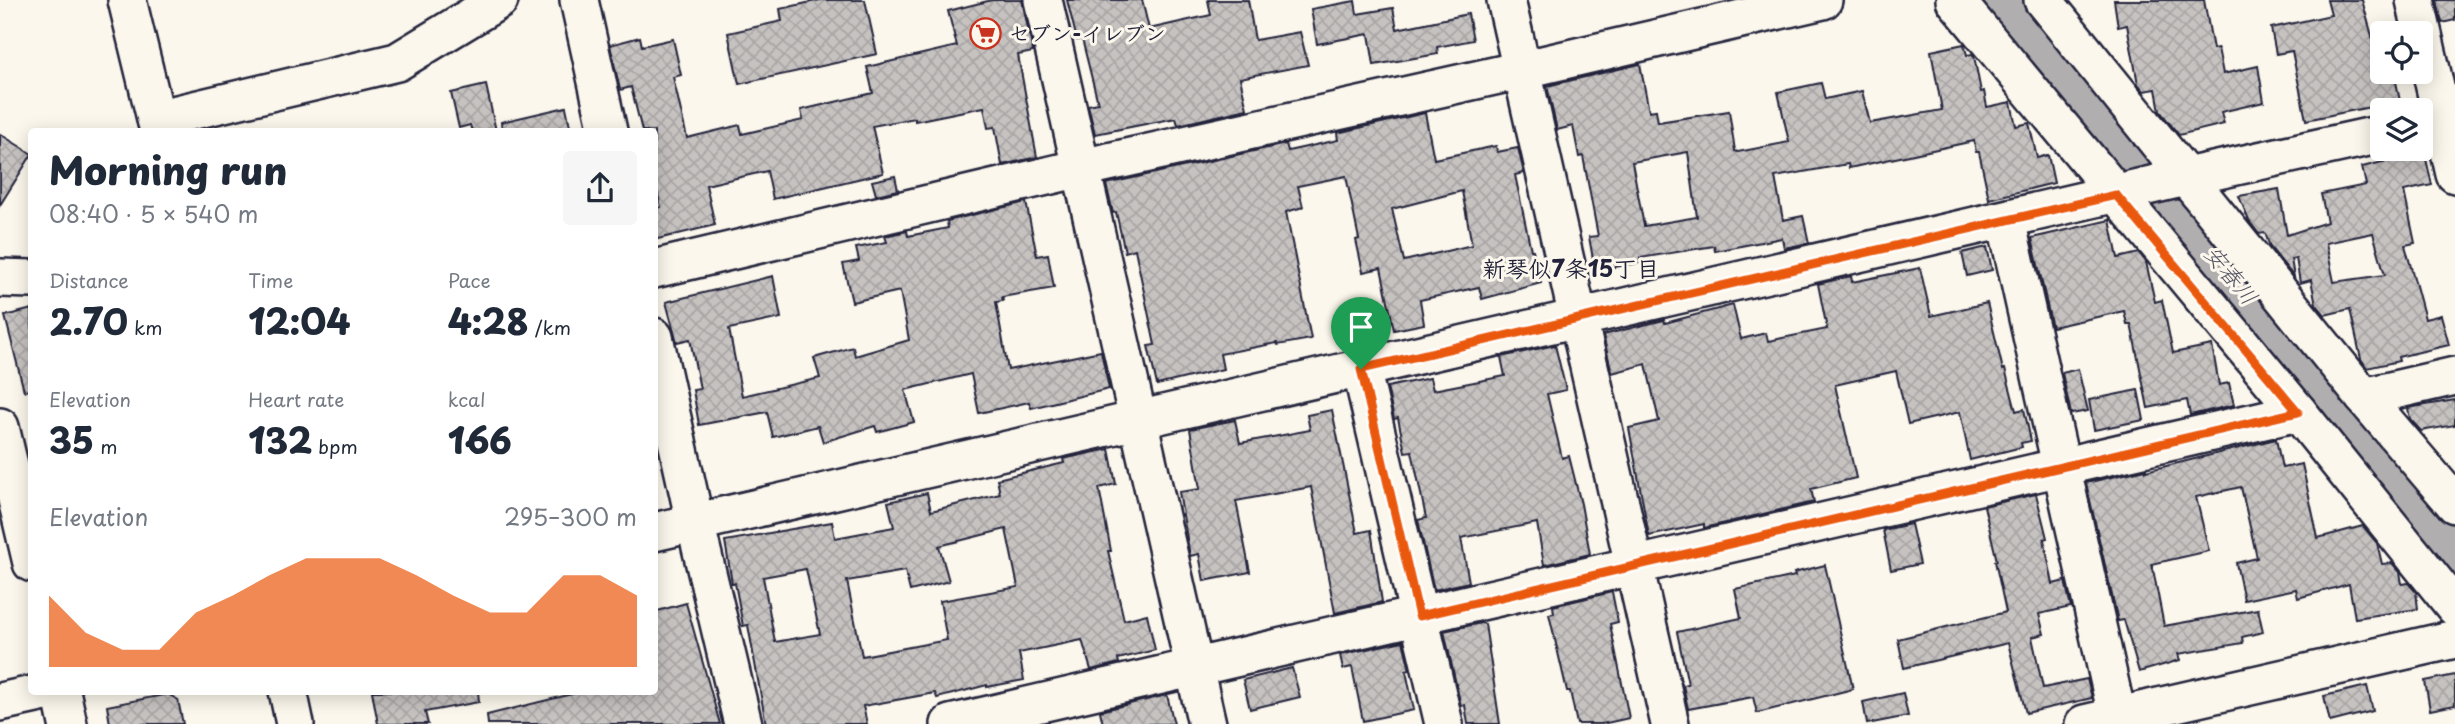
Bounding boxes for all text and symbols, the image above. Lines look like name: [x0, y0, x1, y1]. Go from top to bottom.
place label: セブン-イレブン: [1009, 16, 1166, 48]
supermarket icon: セブン-イレブン: [969, 17, 1003, 51]
map controls: [2370, 21, 2433, 161]
button: locate: [2370, 21, 2433, 84]
button: layers: [2370, 98, 2433, 161]
text: Morning run: [49, 141, 287, 198]
button: share: [563, 151, 637, 225]
text: 08:40 · 5 × 540 m: [49, 196, 258, 231]
water label: 安春川: [2197, 236, 2267, 312]
district label: 新琴似7条15丁目: [1483, 250, 1659, 285]
text: Distance: [49, 266, 129, 294]
text: Time: [248, 266, 293, 294]
text: Pace: [448, 266, 491, 294]
text: 2.70: [49, 294, 128, 347]
text: 12:04: [248, 294, 350, 347]
text: 4:28: [448, 294, 529, 347]
pin: [1331, 297, 1391, 369]
icon: arrive: [1342, 308, 1380, 346]
text: km: [128, 313, 163, 341]
text: /km: [529, 313, 571, 341]
text: Elevation: [49, 385, 131, 413]
text: Heart rate: [248, 385, 344, 413]
text: kcal: [448, 385, 486, 413]
text: 35: [49, 413, 94, 466]
text: 132: [248, 413, 312, 466]
text: 166: [448, 413, 512, 466]
text: m: [94, 432, 118, 460]
text: bpm: [312, 432, 358, 460]
text: Elevation: [49, 499, 148, 534]
text: 295–300 m: [504, 499, 637, 534]

